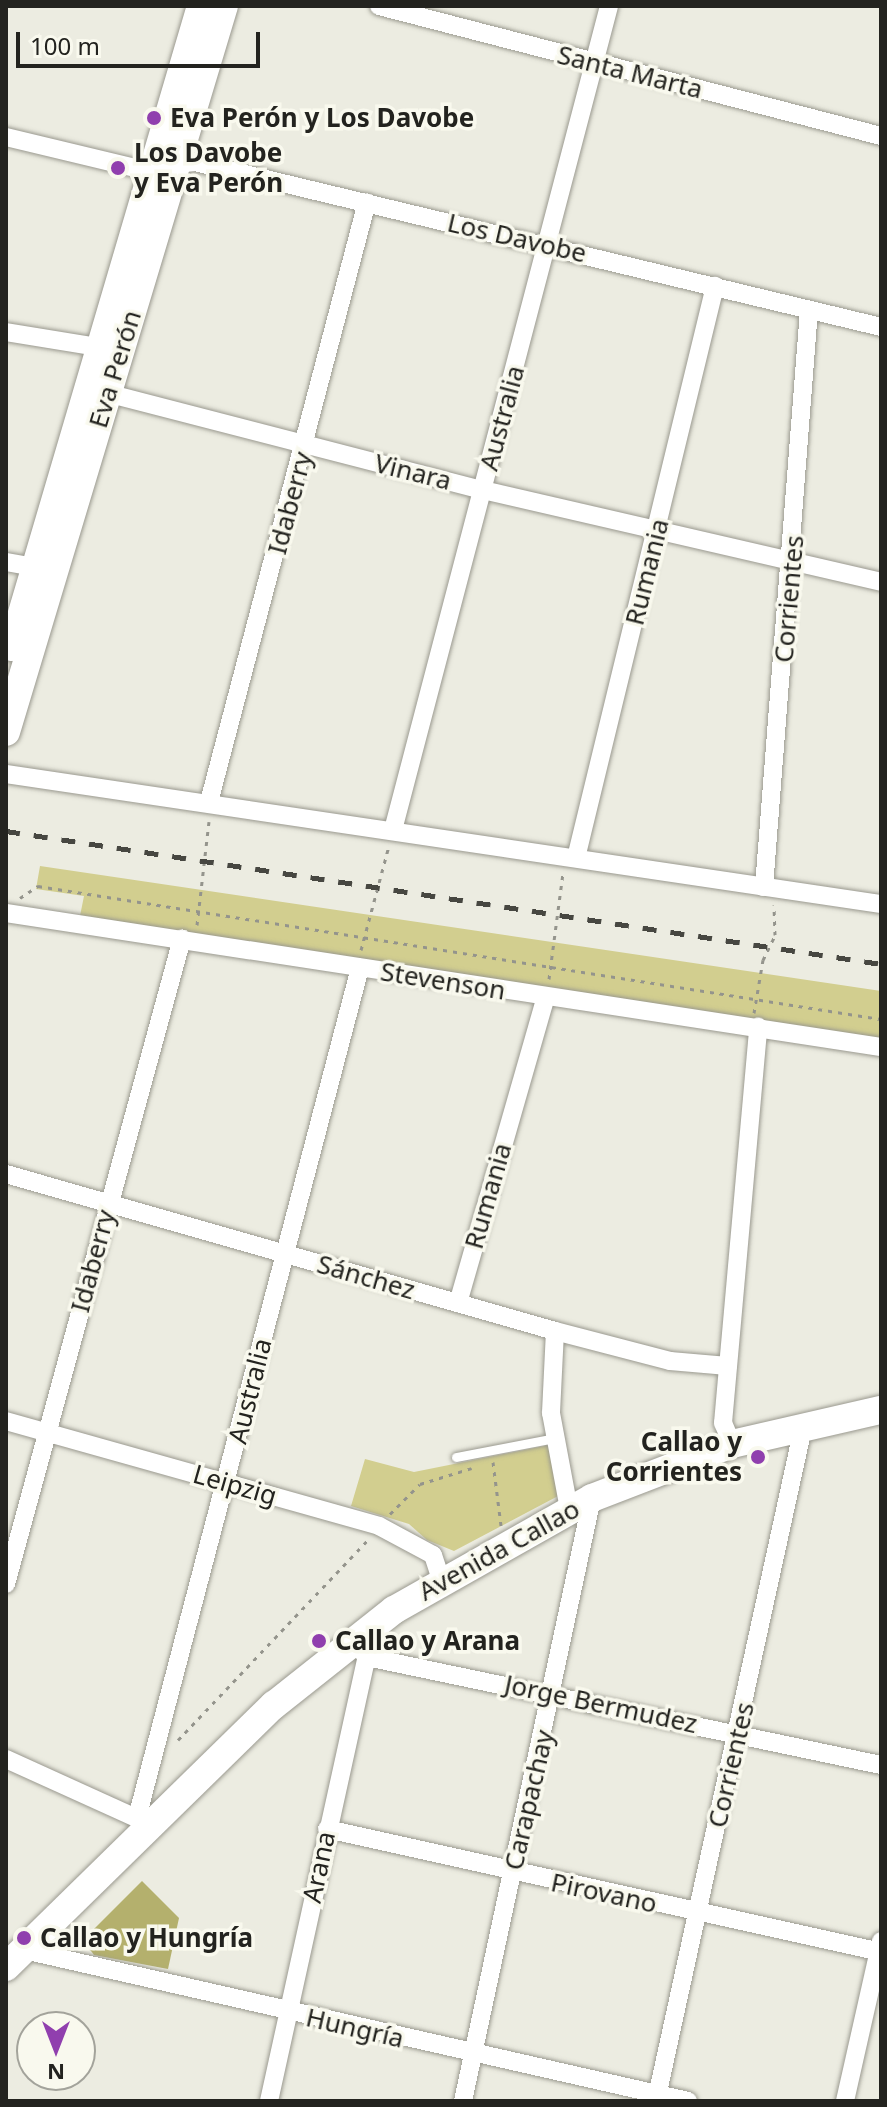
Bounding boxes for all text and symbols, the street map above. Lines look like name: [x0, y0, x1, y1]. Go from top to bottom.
scale bar: [20, 16, 264, 66]
text: 100 m: [30, 29, 100, 62]
street label: Santa Marta: [554, 39, 706, 105]
place label: Eva Perón y Los Davobe: [170, 102, 474, 134]
marker: Eva Perón y Los Davobe: [145, 109, 163, 127]
place label: Los Davobe y Eva Perón: [134, 137, 283, 198]
marker: Los Davobe y Eva Perón: [109, 159, 127, 177]
street label: Los Davobe: [444, 207, 590, 269]
street label: Eva Perón: [82, 306, 148, 432]
street label: Australia: [473, 362, 531, 474]
street label: Vinara: [371, 447, 455, 497]
street label: Idaberry: [261, 448, 319, 558]
street label: Rumania: [619, 516, 675, 628]
street label: Corrientes: [768, 534, 810, 664]
street label: Stevenson: [378, 956, 508, 1006]
street label: Rumania: [458, 1140, 518, 1252]
street label: Idaberry: [64, 1206, 122, 1316]
street label: Sánchez: [314, 1248, 418, 1306]
street label: Australia: [222, 1335, 278, 1447]
place label: Callao y Corrientes: [606, 1426, 742, 1488]
marker: Callao y Corrientes: [749, 1448, 767, 1466]
street label: Leipzig: [190, 1458, 280, 1512]
street label: Avenida Callao: [413, 1493, 585, 1607]
place label: Callao y Arana: [335, 1625, 520, 1657]
marker: Callao y Arana: [310, 1632, 328, 1650]
street label: Jorge Bermudez: [502, 1668, 700, 1740]
street label: Corrientes: [701, 1699, 761, 1831]
street label: Carapachay: [498, 1727, 560, 1873]
street label: Arana: [296, 1829, 342, 1905]
street label: Pirovano: [548, 1867, 660, 1919]
place label: Callao y Hungría: [40, 1922, 253, 1954]
marker: Callao y Hungría: [15, 1929, 33, 1947]
street label: Hungría: [303, 2002, 407, 2054]
north arrow: [16, 2011, 96, 2091]
text: N: [47, 2058, 65, 2088]

